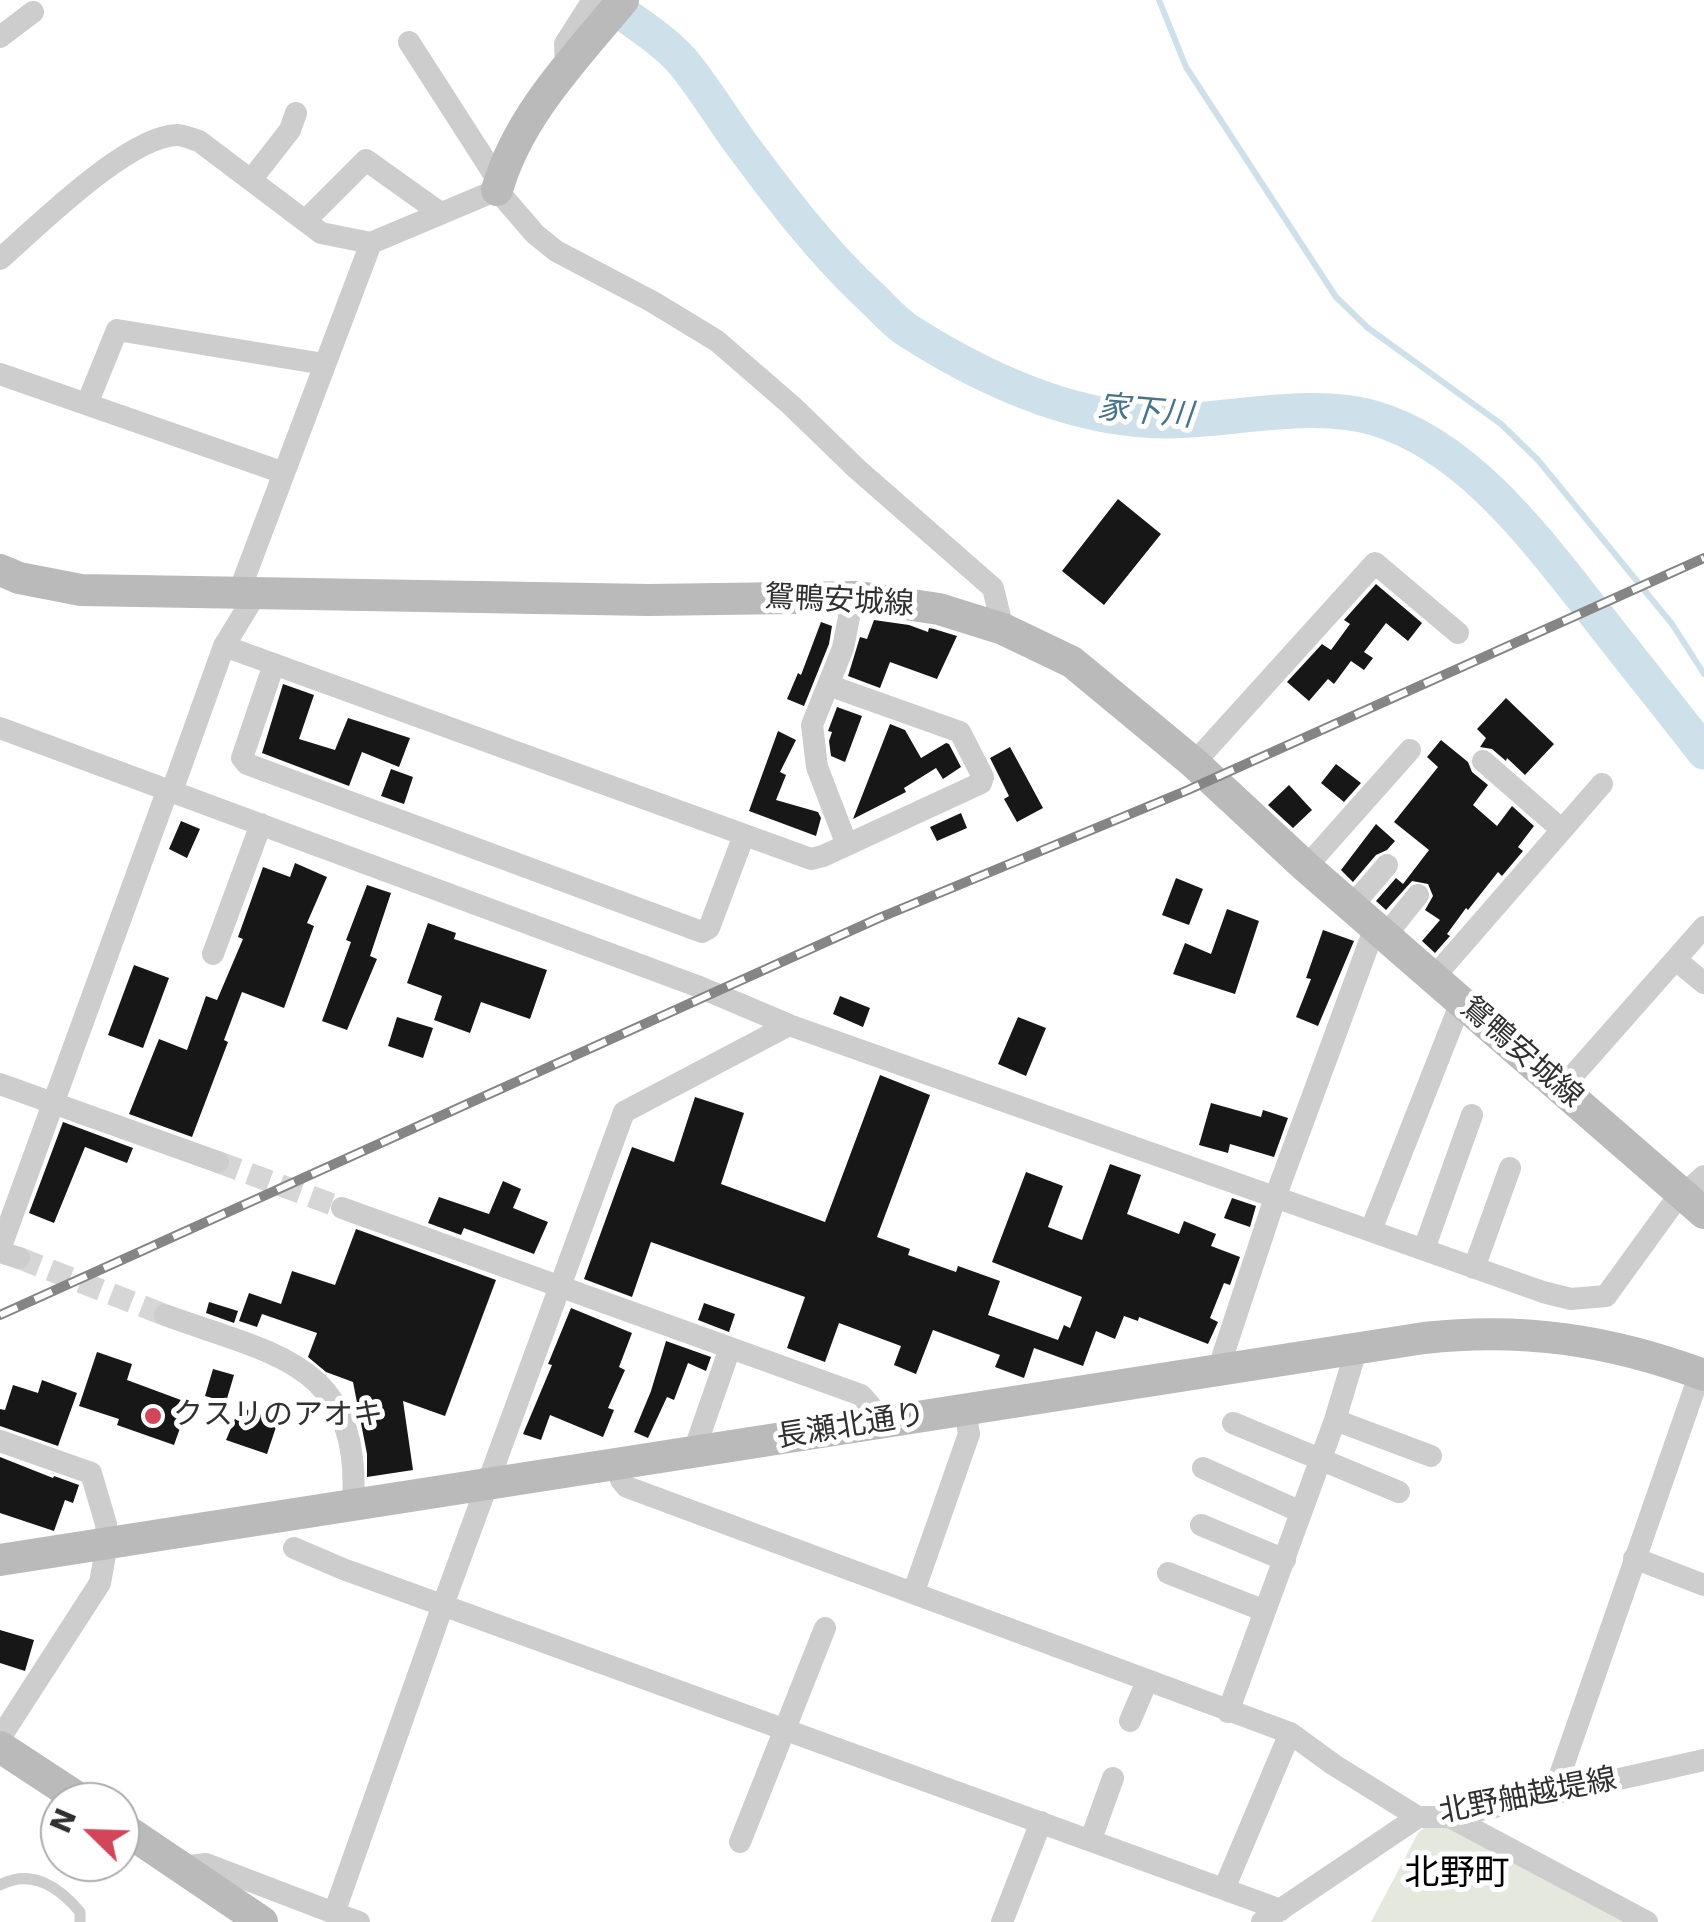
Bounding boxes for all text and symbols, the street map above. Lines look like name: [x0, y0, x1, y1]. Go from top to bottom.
water label: 家下川: [1096, 390, 1194, 436]
street label: 鴛鴨安城線: [763, 580, 915, 624]
street label: 鴛鴨安城線: [1453, 990, 1589, 1116]
street label: 長瀬北通り: [774, 1397, 928, 1457]
place label: クスリのアオキ: [173, 1398, 383, 1434]
marker: クスリのアオキ: [142, 1405, 164, 1427]
street label: 北野舳越堤線: [1436, 1762, 1620, 1832]
north arrow: [40, 1782, 140, 1882]
text: N: [44, 1804, 84, 1838]
district label: 北野町: [1405, 1854, 1509, 1896]

